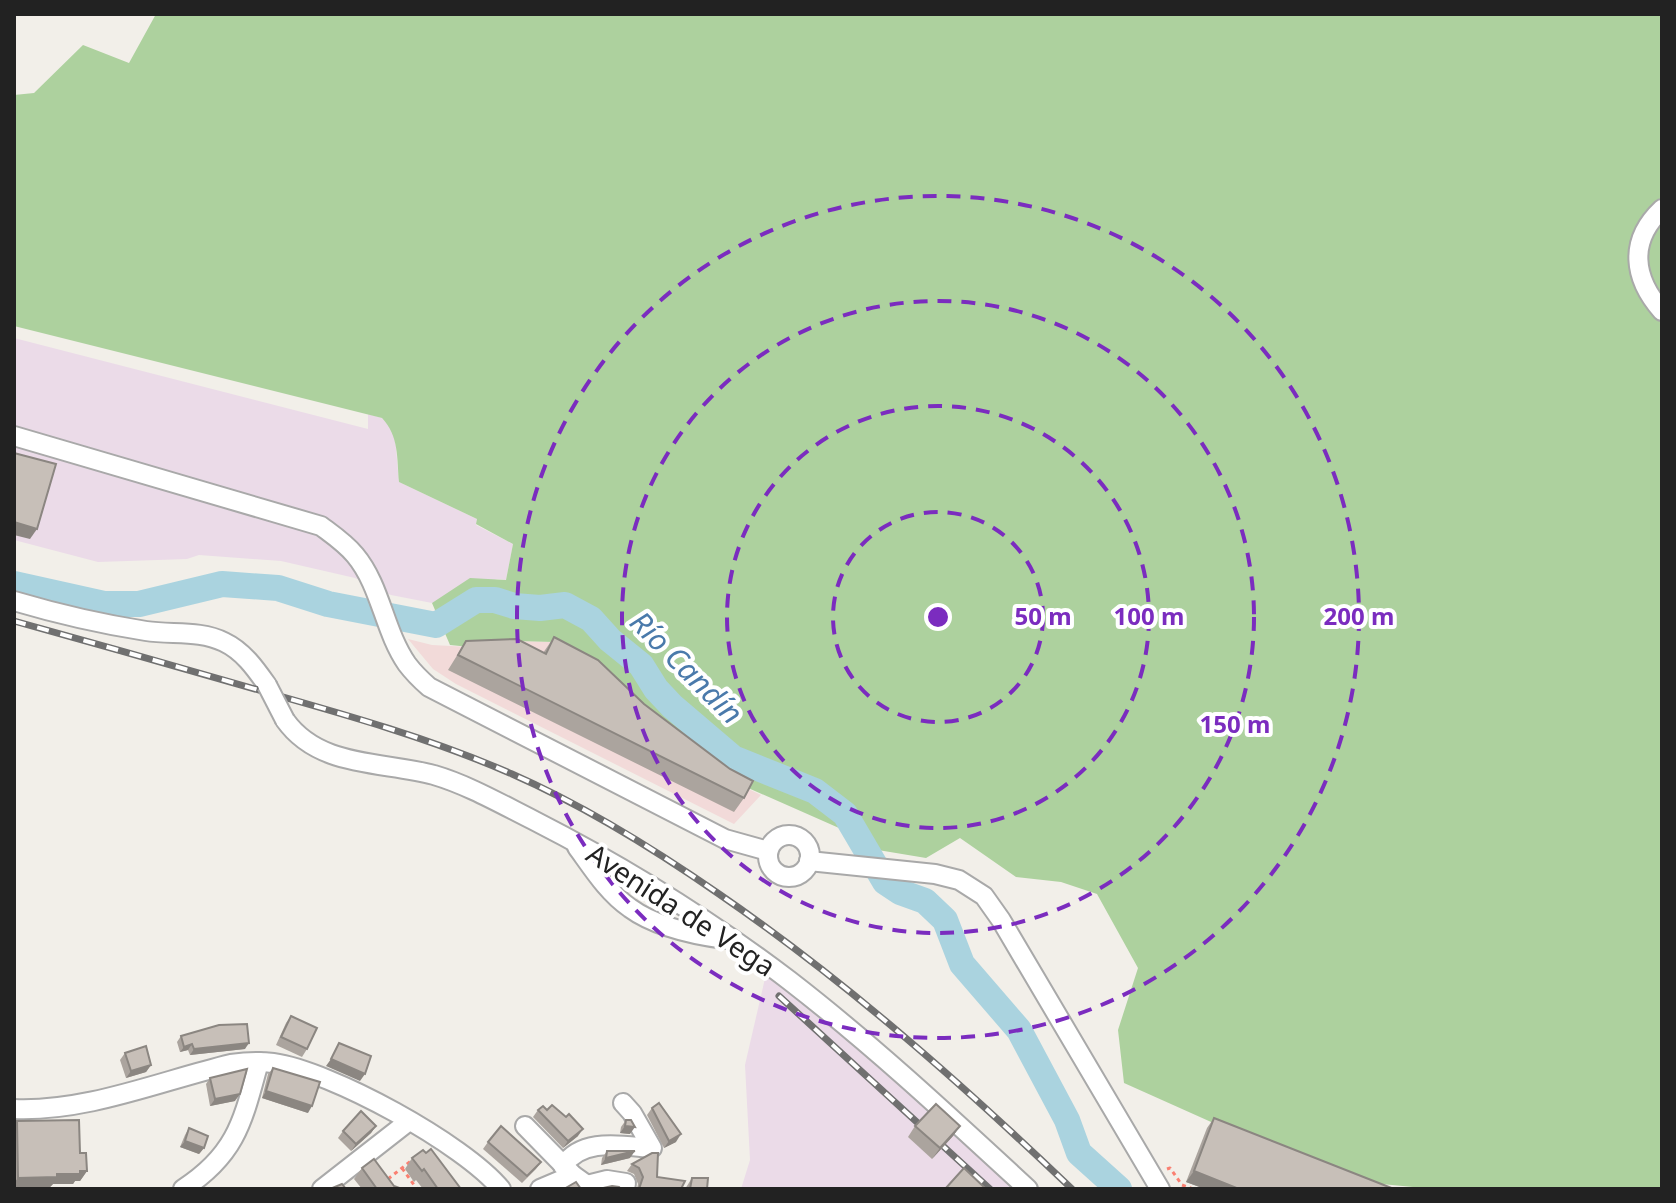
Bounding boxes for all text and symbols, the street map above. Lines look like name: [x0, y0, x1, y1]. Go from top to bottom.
text: 50 m: [1014, 599, 1072, 632]
text: 100 m: [1114, 599, 1184, 632]
text: 200 m: [1324, 599, 1394, 632]
water label: Río Candín: [622, 601, 753, 732]
centre of rings: [924, 603, 952, 631]
text: 150 m: [1200, 707, 1270, 740]
street label: Avenida de Vega: [580, 834, 783, 984]

